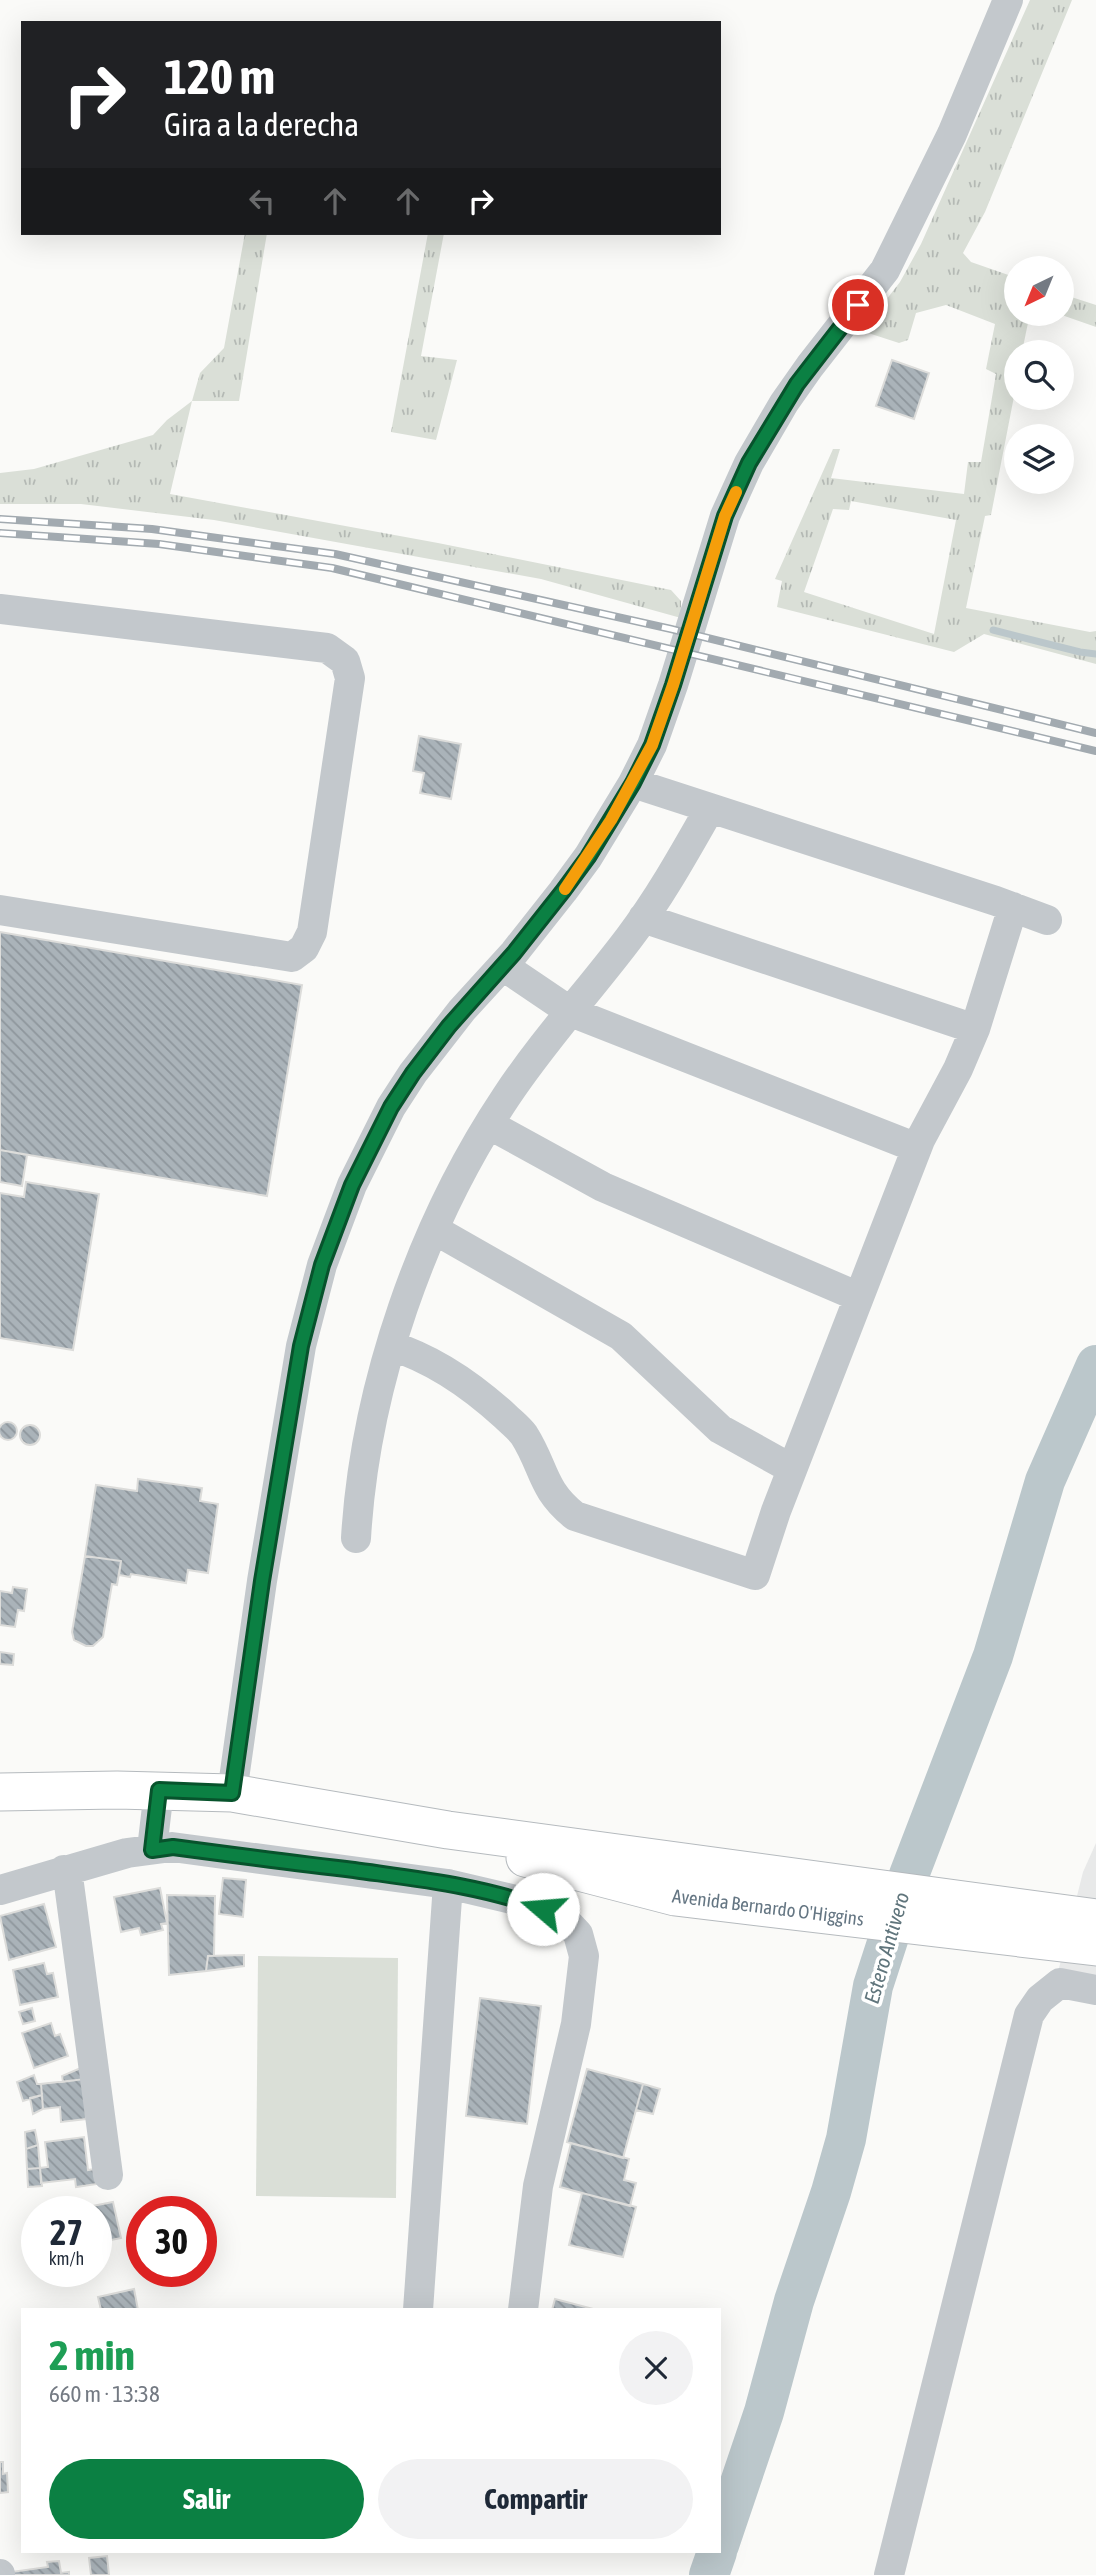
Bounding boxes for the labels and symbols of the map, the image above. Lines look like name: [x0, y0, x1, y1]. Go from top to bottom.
north arrow: [1004, 256, 1074, 326]
pin: [828, 275, 888, 335]
position arrow: [506, 1872, 580, 1946]
street label: Avenida Bernardo O'Higgins: [671, 1884, 865, 1930]
water label: Estero Antivero: [859, 1889, 913, 2006]
speed limit sign: 30: [126, 2196, 217, 2287]

